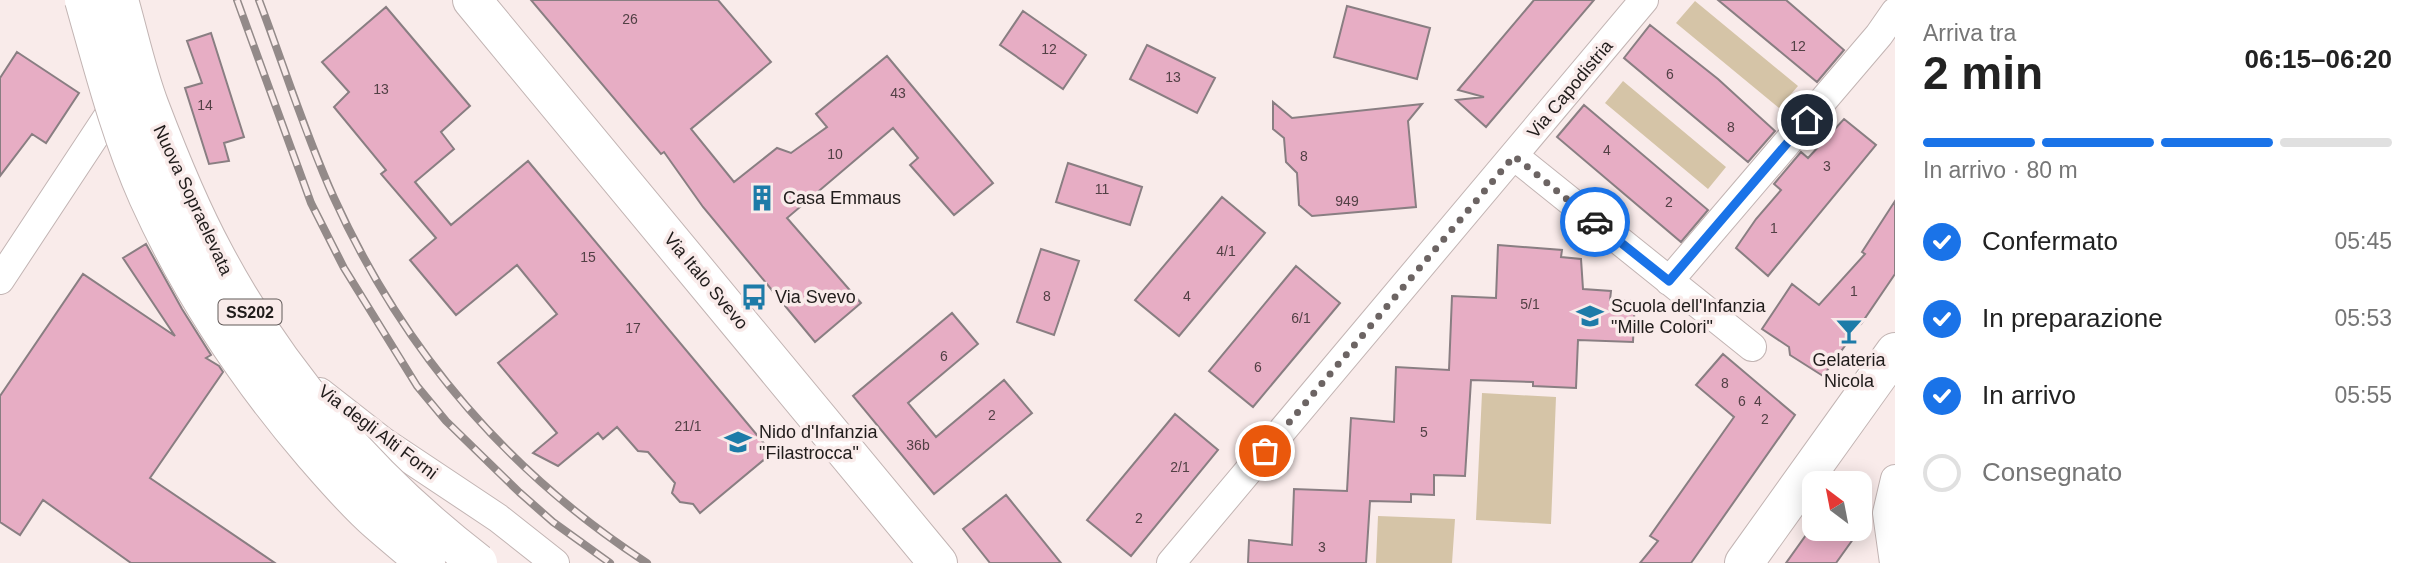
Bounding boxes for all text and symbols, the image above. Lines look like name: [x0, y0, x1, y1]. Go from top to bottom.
house number: 26: [622, 11, 638, 27]
text: Arriva tra: [1923, 20, 2016, 46]
street label: Via Capodistria: [1523, 35, 1617, 142]
house number: 12: [1790, 38, 1806, 54]
house number: 12: [1041, 41, 1057, 57]
text: 06:15–06:20: [2245, 44, 2392, 74]
text: 2 min: [1923, 47, 2043, 99]
house number: 6: [1666, 66, 1674, 82]
house number: 13: [1165, 69, 1181, 85]
house number: 13: [373, 81, 389, 97]
house number: 43: [890, 85, 906, 101]
pin: [1777, 90, 1837, 150]
house number: 14: [197, 97, 213, 113]
icon: home: [1788, 101, 1826, 139]
house number: 8: [1727, 119, 1735, 135]
street label: Nuova Sopraelevata: [149, 122, 237, 279]
house number: 4: [1603, 142, 1611, 158]
house number: 10: [827, 146, 843, 162]
house number: 8: [1300, 148, 1308, 164]
text: In arrivo · 80 m: [1923, 157, 2078, 183]
house number: 3: [1823, 158, 1831, 174]
house number: 11: [1095, 181, 1109, 197]
building icon: Casa Emmaus: [747, 183, 777, 213]
courier: [1560, 187, 1630, 257]
place label: Casa Emmaus: [783, 188, 901, 208]
house number: 949: [1335, 193, 1359, 209]
house number: 2: [1665, 194, 1673, 210]
icon: car: [1576, 203, 1614, 241]
house number: 1: [1770, 220, 1778, 236]
icon: check: [1923, 223, 1961, 261]
text: Confermato: [1982, 226, 2118, 256]
text: 05:45: [2334, 228, 2392, 254]
street label: Via Italo Svevo: [660, 229, 752, 333]
house number: 4/1: [1216, 243, 1236, 259]
house number: 15: [580, 249, 596, 265]
bus stop icon: Via Svevo: [739, 282, 769, 312]
house number: 1: [1850, 283, 1858, 299]
place label: Via Svevo: [775, 287, 856, 307]
house number: 8: [1043, 288, 1051, 304]
house number: 4: [1183, 288, 1191, 304]
house number: 5/1: [1520, 296, 1540, 312]
place label: Scuola dell'Infanzia "Mille Colori": [1611, 296, 1767, 337]
road number: SS202: [218, 300, 282, 324]
icon: check: [1923, 300, 1961, 338]
school or university icon: Scuola dell'Infanzia "Mille Colori": [1575, 301, 1605, 331]
text: In preparazione: [1982, 303, 2163, 333]
text: 05:53: [2334, 305, 2392, 331]
house number: 6/1: [1291, 310, 1311, 326]
bar icon: Gelateria Nicola: [1834, 316, 1864, 346]
house number: 17: [625, 320, 641, 336]
house number: 6: [940, 348, 948, 364]
place label: Gelateria Nicola: [1812, 350, 1887, 391]
house number: 6: [1254, 359, 1262, 375]
house number: 8: [1721, 375, 1729, 391]
icon: check: [1923, 377, 1961, 415]
text: In arrivo: [1982, 380, 2076, 410]
street label: Via degli Alti Forni: [315, 381, 441, 483]
text: 05:55: [2334, 382, 2392, 408]
house number: 6: [1738, 393, 1746, 409]
house number: 4: [1754, 393, 1762, 409]
house number: 2: [988, 407, 996, 423]
house number: 2: [1761, 411, 1769, 427]
house number: 21/1: [674, 418, 702, 434]
pin: [1235, 421, 1295, 481]
place label: Nido d'Infanzia "Filastrocca": [759, 422, 879, 463]
house number: 5: [1420, 424, 1428, 440]
school or university icon: Nido d'Infanzia "Filastrocca": [723, 427, 753, 457]
icon: bag: [1246, 432, 1284, 470]
house number: 36b: [906, 437, 930, 453]
text: Consegnato: [1982, 457, 2122, 487]
house number: 2/1: [1170, 459, 1190, 475]
north arrow: [1802, 471, 1872, 541]
map controls: [1802, 471, 1872, 541]
house number: 2: [1135, 510, 1143, 526]
house number: 3: [1318, 539, 1326, 555]

